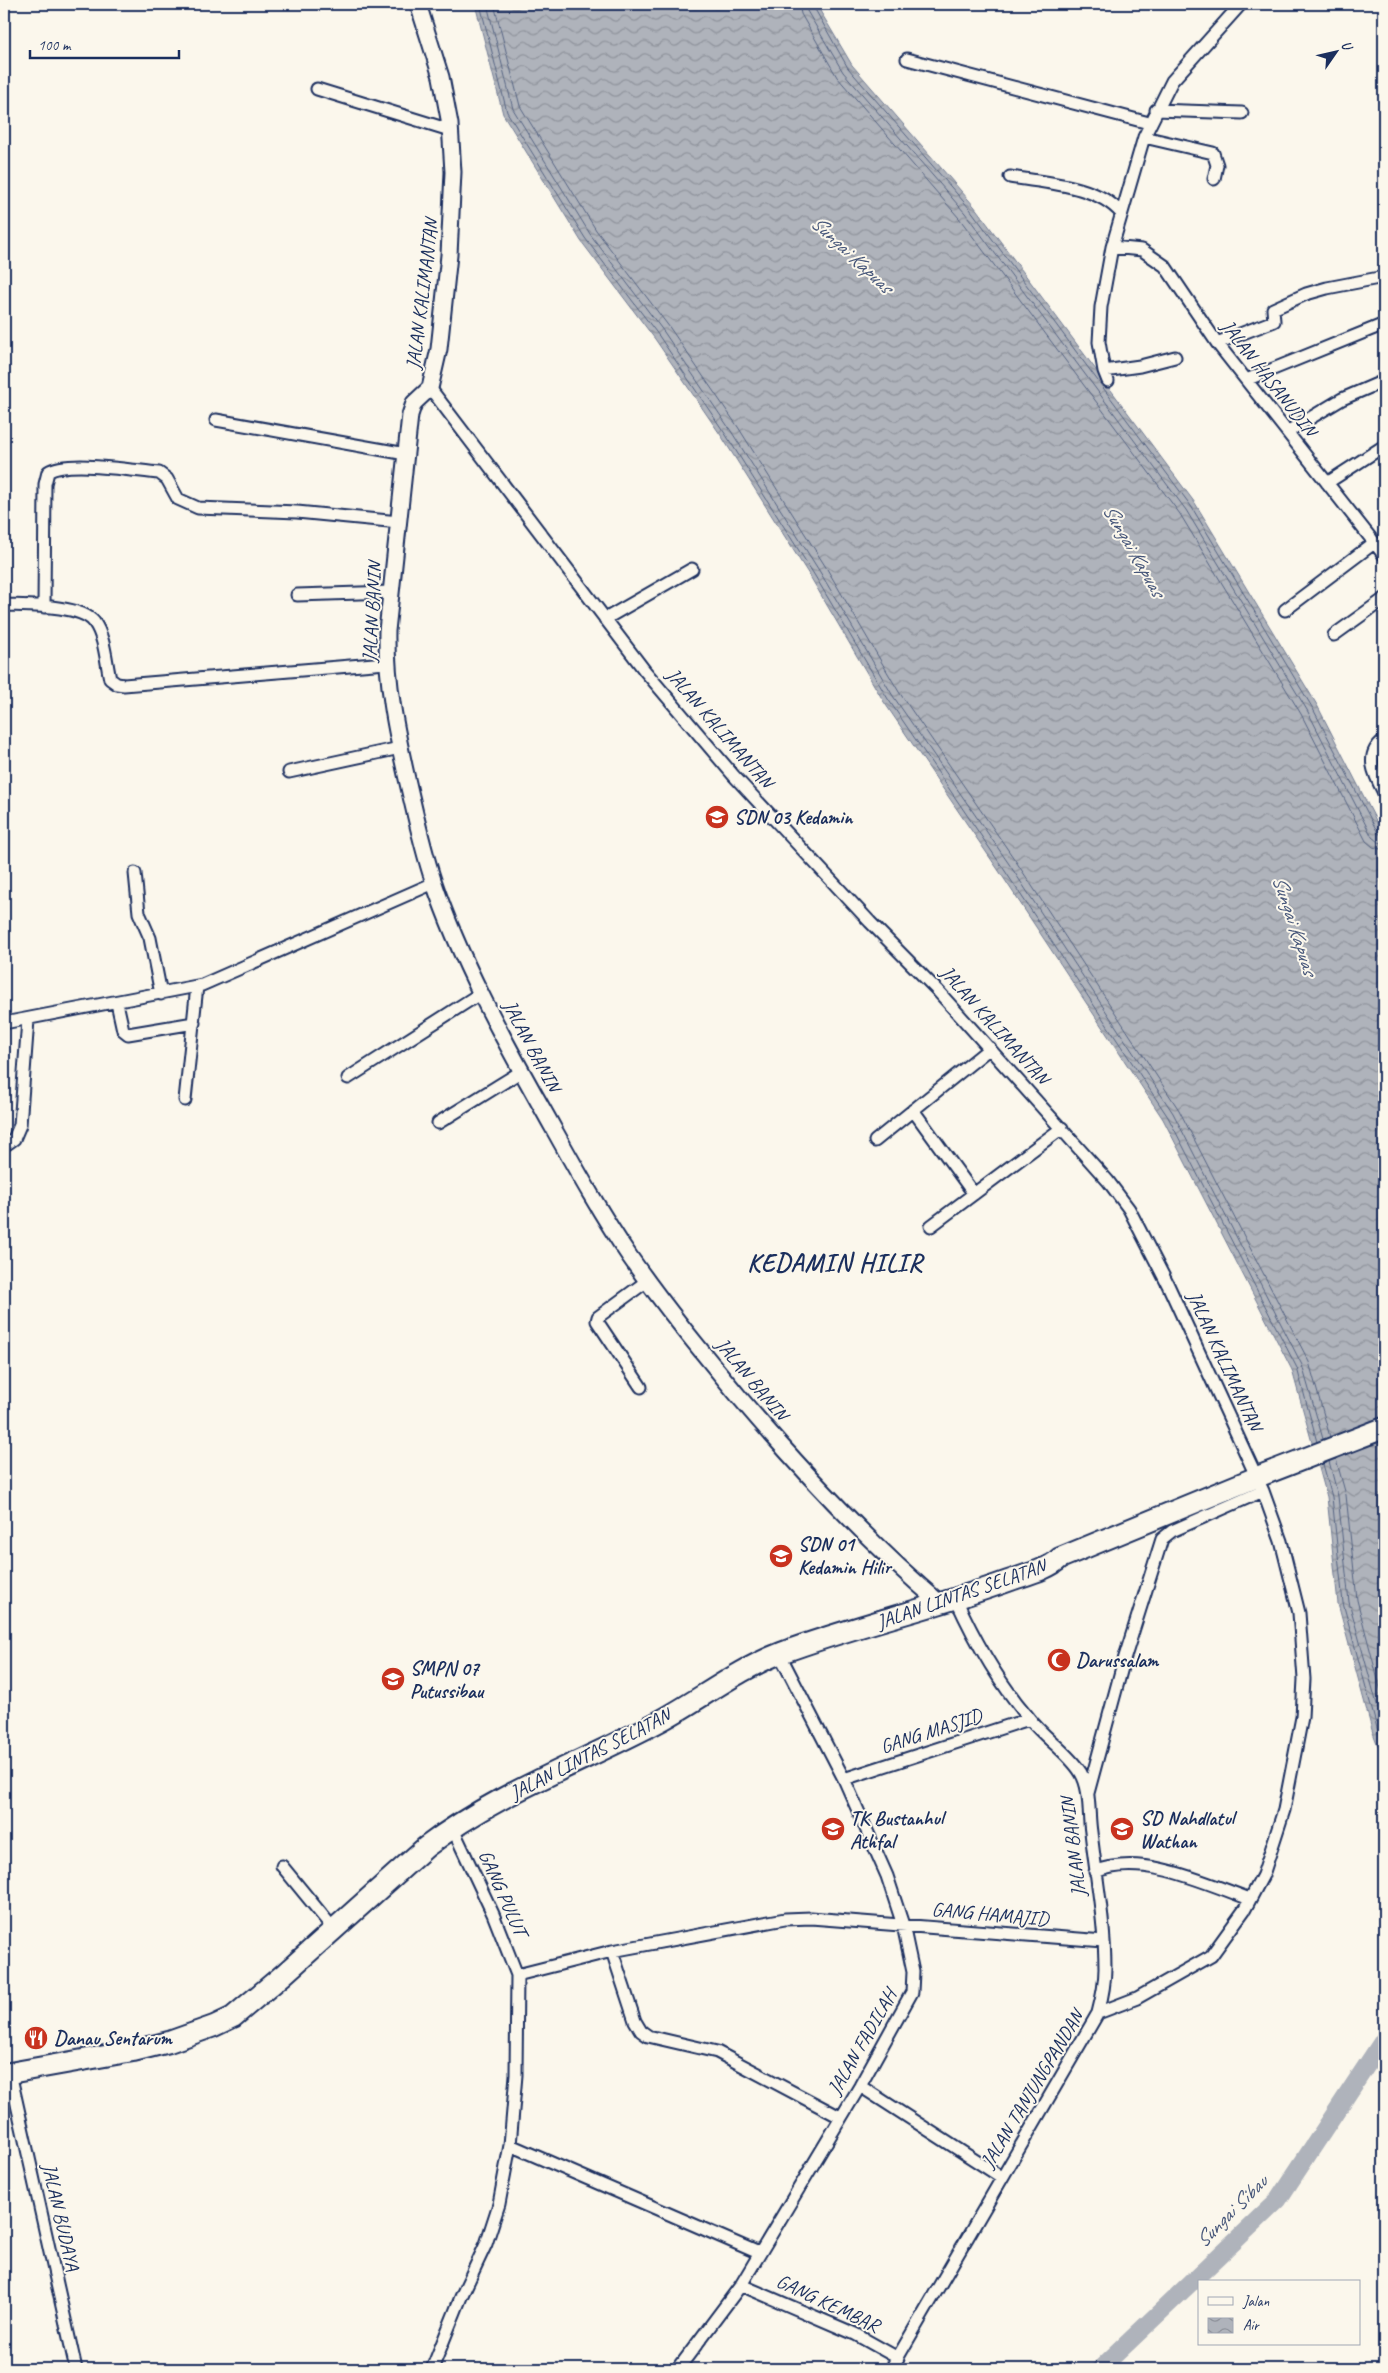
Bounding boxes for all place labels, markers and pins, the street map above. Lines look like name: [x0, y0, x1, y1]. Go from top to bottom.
school or university icon: SDN 03 Kedamin: [704, 804, 730, 830]
place label: SDN 03 Kedamin: [734, 805, 854, 830]
place label: SDN 01 Kedamin Hilir: [798, 1532, 894, 1580]
school or university icon: SDN 01 Kedamin Hilir: [768, 1543, 794, 1569]
mosque icon: Darussalam: [1046, 1647, 1072, 1673]
place label: Darussalam: [1076, 1648, 1160, 1673]
place label: SMPN 07 Putussibau: [410, 1656, 485, 1704]
school or university icon: SMPN 07 Putussibau: [380, 1666, 406, 1692]
place label: TK Bustanhul Athfal: [850, 1806, 947, 1854]
place label: SD Nahdlatul Wathan: [1140, 1806, 1238, 1854]
school or university icon: TK Bustanhul Athfal: [820, 1816, 846, 1842]
school or university icon: SD Nahdlatul Wathan: [1109, 1816, 1135, 1842]
restaurant icon: Danau Sentarum: [23, 2025, 49, 2051]
place label: Danau Sentarum: [54, 2026, 173, 2051]

